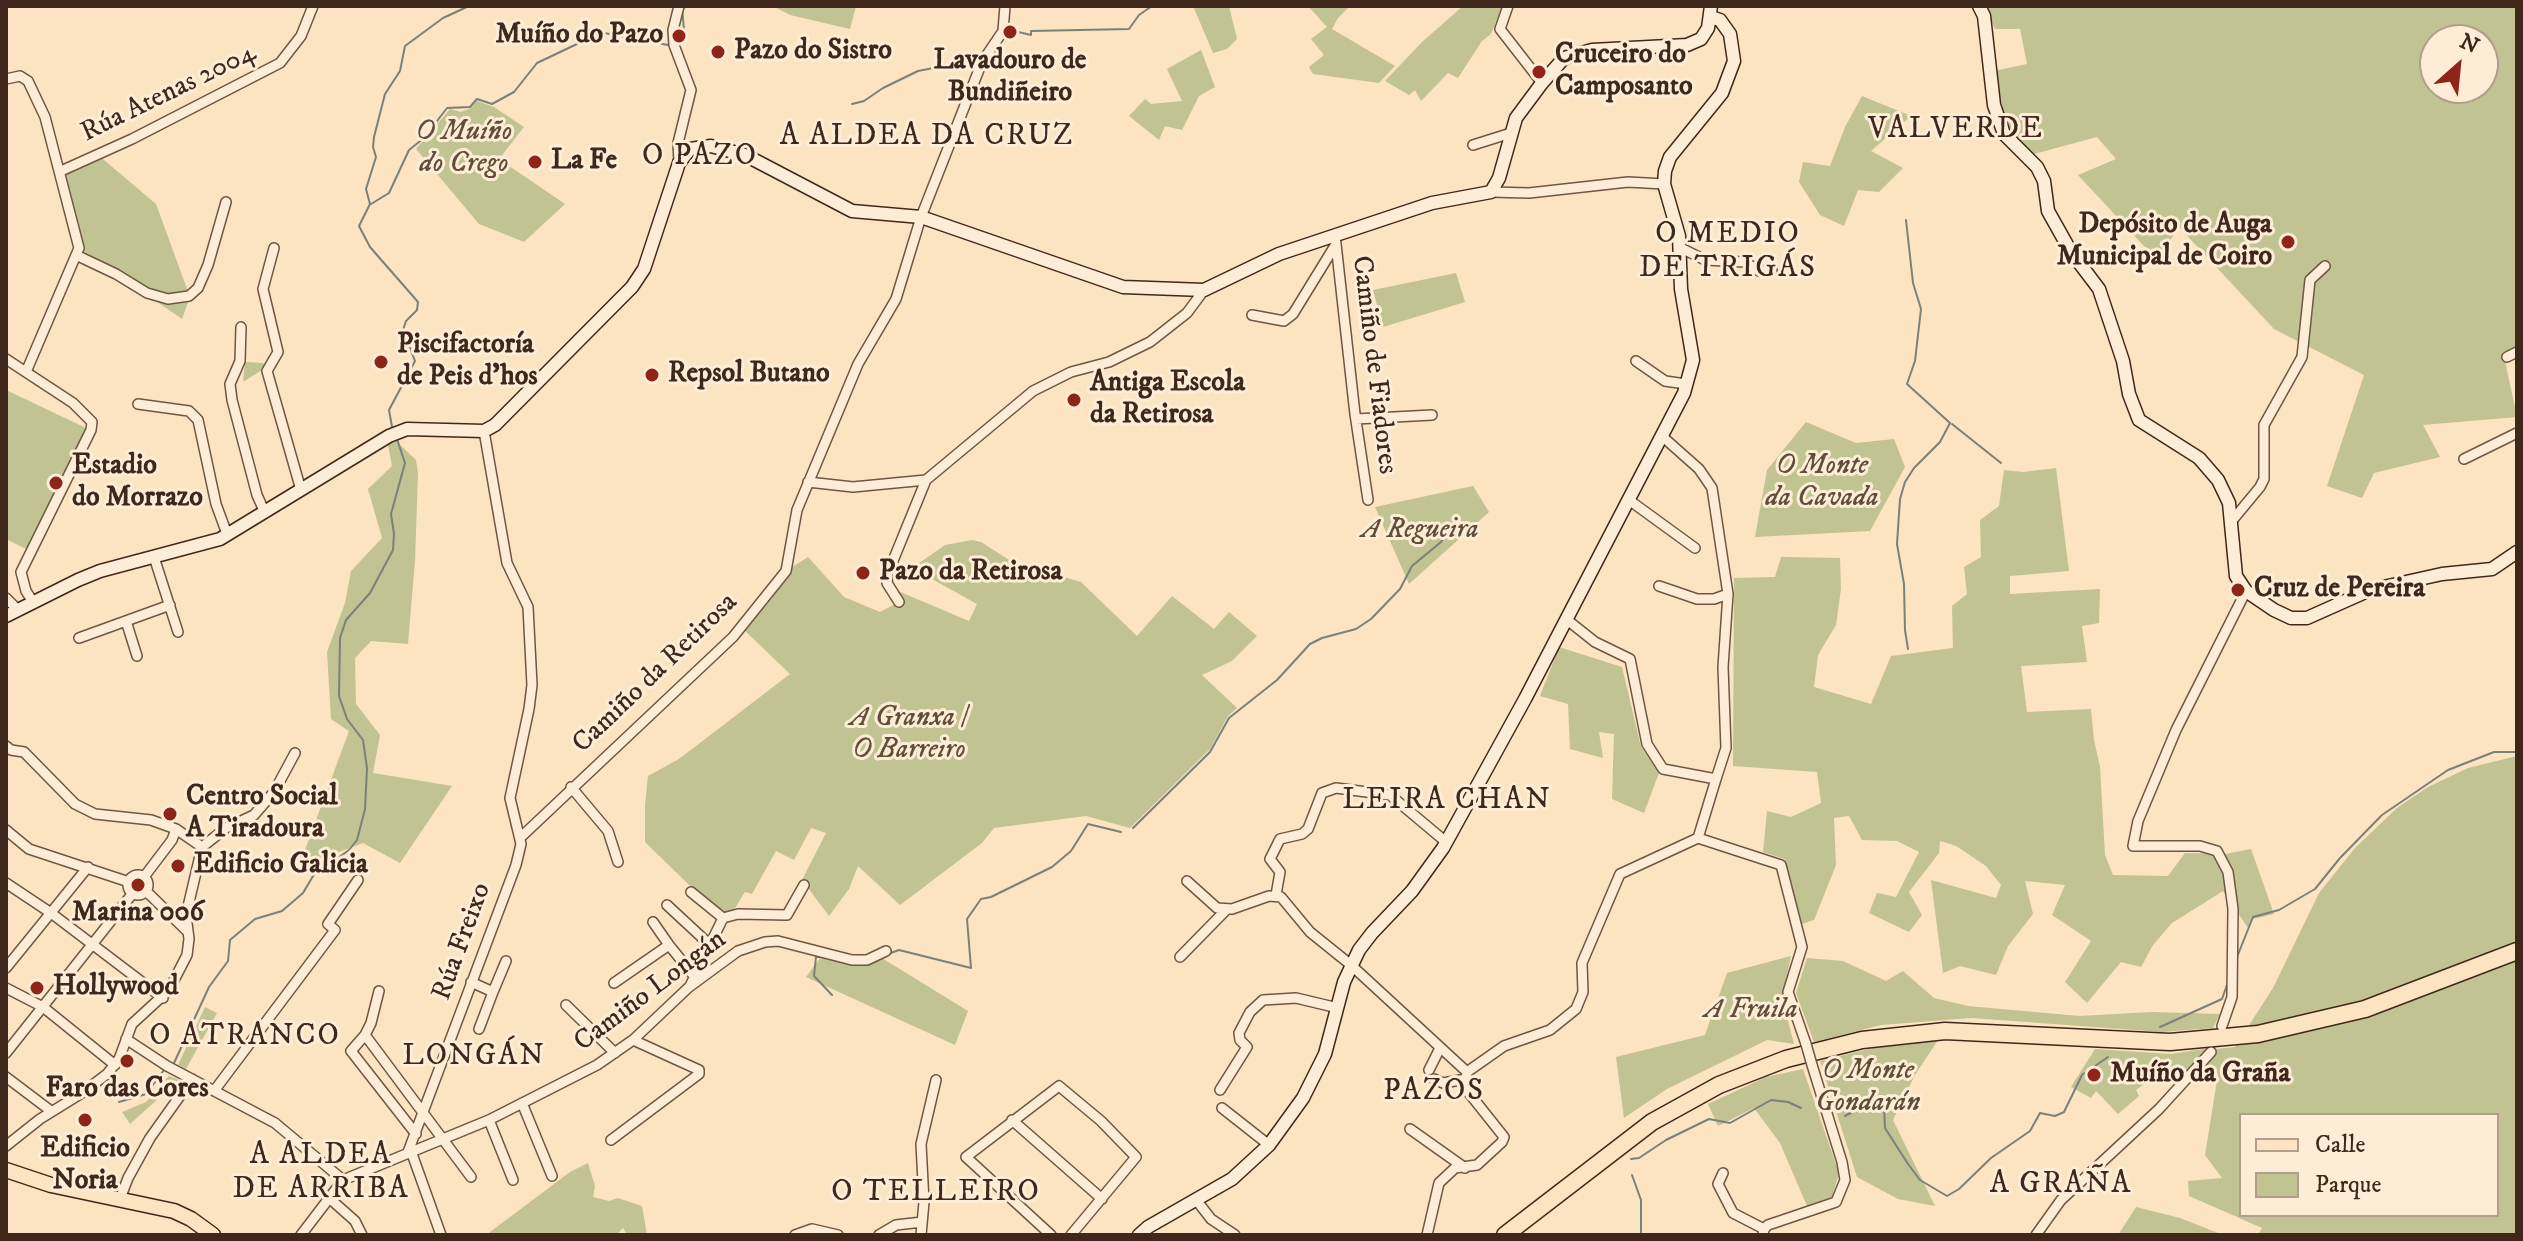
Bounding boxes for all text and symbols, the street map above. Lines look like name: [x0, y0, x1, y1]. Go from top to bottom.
place label: Muíño do Pazo: [495, 19, 663, 53]
marker: Lavadouro de Bundiñeiro: [1001, 23, 1019, 41]
north arrow: [2419, 24, 2499, 104]
marker: Muíño do Pazo: [670, 27, 688, 45]
text: N: [2455, 28, 2483, 60]
place label: Pazo do Sistro: [734, 35, 892, 69]
street label: Rúa Atenas 2004: [76, 37, 262, 151]
place label: Cruceiro do Camposanto: [1555, 39, 1693, 105]
marker: Pazo do Sistro: [709, 43, 727, 61]
place label: Lavadouro de Bundiñeiro: [934, 45, 1086, 111]
marker: Cruceiro do Camposanto: [1530, 63, 1548, 81]
district label: VALVERDE: [1868, 113, 2044, 149]
park label: O Muíño do Crego: [416, 116, 512, 182]
district label: A ALDEA DA CRUZ: [780, 120, 1074, 156]
district label: O PAZO: [642, 140, 758, 176]
place label: La Fe: [551, 145, 617, 179]
marker: La Fe: [526, 153, 544, 171]
place label: Depósito de Auga Municipal de Coiro: [2057, 209, 2272, 275]
district label: O MEDIO DE TRIGÁS: [1639, 218, 1817, 288]
marker: Depósito de Auga Municipal de Coiro: [2279, 233, 2297, 251]
street label: Camiño de Fiadores: [1343, 254, 1403, 476]
place label: Piscifactoría de Peis d'hos: [397, 329, 538, 395]
marker: Piscifactoría de Peis d'hos: [372, 353, 390, 371]
place label: Repsol Butano: [668, 358, 830, 392]
marker: Repsol Butano: [643, 366, 661, 384]
place label: Antiga Escola da Retirosa: [1090, 367, 1245, 433]
marker: Antiga Escola da Retirosa: [1065, 391, 1083, 409]
place label: Estadio do Morrazo: [72, 450, 203, 516]
park label: O Monte da Cavada: [1765, 450, 1879, 516]
marker: Estadio do Morrazo: [47, 474, 65, 492]
park label: A Regueira: [1361, 514, 1479, 548]
place label: Pazo da Retirosa: [879, 556, 1062, 590]
marker: Pazo da Retirosa: [854, 564, 872, 582]
place label: Cruz de Pereira: [2254, 573, 2425, 607]
marker: Cruz de Pereira: [2229, 581, 2247, 599]
street label: Camiño da Retirosa: [567, 587, 745, 761]
park label: A Granxa / O Barreiro: [850, 702, 968, 768]
place label: Centro Social A Tiradoura: [186, 781, 338, 847]
district label: LEIRA CHAN: [1342, 784, 1552, 820]
marker: Centro Social A Tiradoura: [161, 805, 179, 823]
place label: Edificio Galicia: [194, 849, 368, 883]
marker: Edificio Galicia: [169, 857, 187, 875]
marker: Marina 006: [129, 876, 147, 894]
street label: Rúa Freixo: [426, 879, 500, 1005]
place label: Marina 006: [72, 897, 204, 931]
street label: Camiño Longán: [568, 924, 734, 1060]
place label: Hollywood: [53, 971, 178, 1005]
marker: Hollywood: [28, 979, 46, 997]
park label: A Fruila: [1704, 994, 1798, 1028]
district label: O ATRANCO: [149, 1020, 341, 1056]
district label: LONGÁN: [402, 1040, 546, 1076]
marker: Faro das Cores: [118, 1052, 136, 1070]
park label: O Monte Gondarán: [1816, 1055, 1920, 1121]
place label: Muíño da Graña: [2110, 1058, 2290, 1092]
marker: Muíño da Graña: [2085, 1066, 2103, 1084]
place label: Faro das Cores: [46, 1073, 208, 1107]
district label: PAZOS: [1383, 1075, 1485, 1111]
marker: Edificio Noria: [76, 1111, 94, 1129]
legend: [2239, 1113, 2499, 1217]
text: Calle: [2315, 1130, 2365, 1160]
place label: Edificio Noria: [40, 1133, 130, 1199]
district label: A ALDEA DE ARRIBA: [232, 1139, 410, 1210]
district label: A GRAÑA: [1990, 1168, 2132, 1204]
text: Parque: [2315, 1170, 2381, 1200]
district label: O TELLEIRO: [831, 1176, 1041, 1212]

